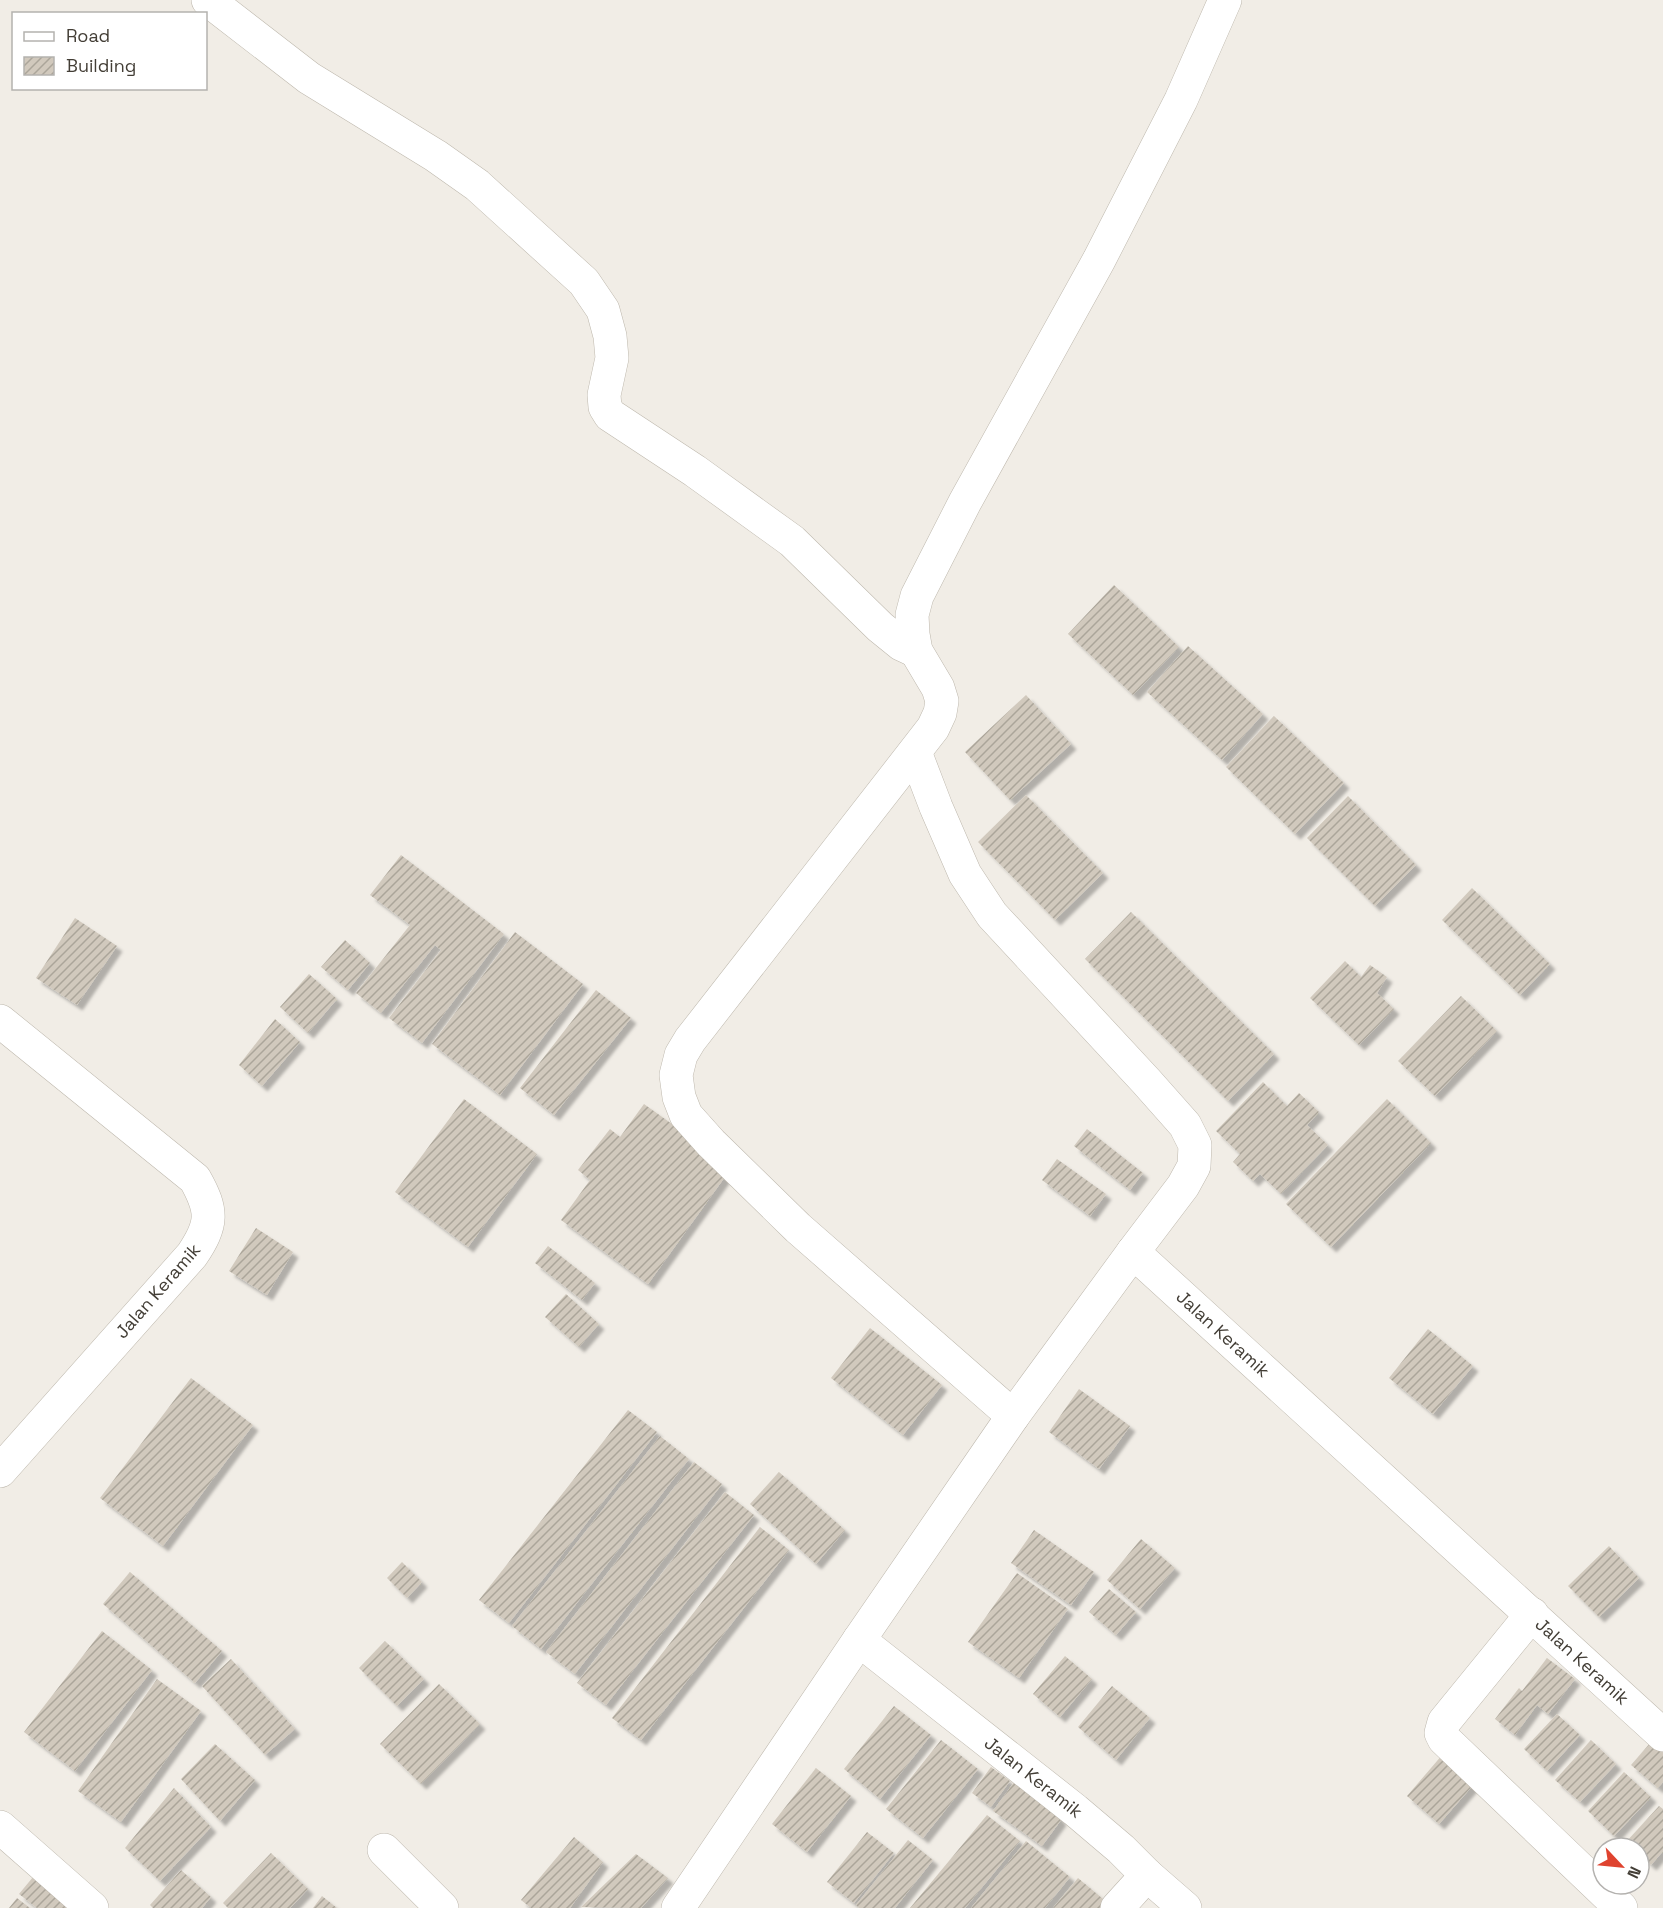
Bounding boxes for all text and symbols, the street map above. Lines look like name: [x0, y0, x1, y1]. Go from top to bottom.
legend: [12, 12, 207, 90]
text: Road: [66, 24, 110, 47]
text: Building: [66, 54, 136, 77]
street label: Jalan Keramik: [110, 1238, 205, 1343]
street label: Jalan Keramik: [1172, 1285, 1275, 1382]
street label: Jalan Keramik: [1531, 1612, 1634, 1710]
street label: Jalan Keramik: [980, 1731, 1088, 1823]
north arrow: [1591, 1836, 1651, 1896]
text: N: [1622, 1863, 1646, 1882]

